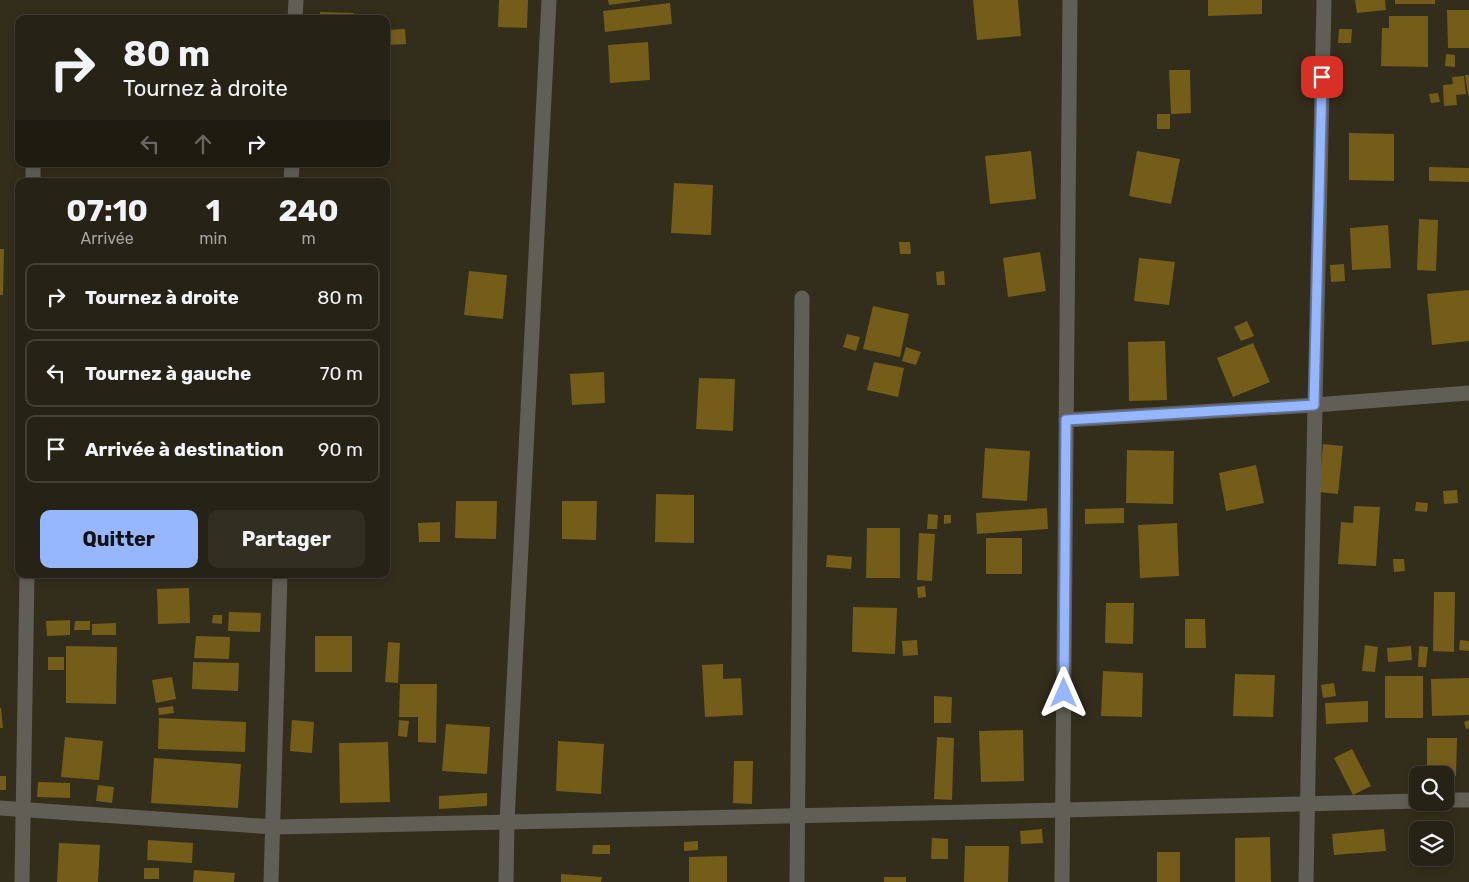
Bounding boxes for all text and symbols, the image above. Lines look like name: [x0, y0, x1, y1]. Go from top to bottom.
text: 80 m: [123, 33, 210, 75]
icon: right: [40, 35, 105, 100]
pin: [1301, 56, 1343, 98]
icon: arrive: [1308, 63, 1336, 91]
text: Tournez à droite: [123, 75, 288, 102]
icon: left: [136, 130, 164, 158]
icon: ahead: [189, 130, 217, 158]
icon: right: [242, 130, 270, 158]
text: 07:10: [66, 193, 148, 229]
text: 1: [206, 193, 221, 229]
text: 240: [278, 193, 339, 229]
text: Arrivée: [81, 229, 134, 248]
text: min: [199, 229, 227, 248]
text: m: [301, 229, 316, 248]
icon: right: [42, 283, 70, 311]
text: Tournez à droite: [85, 286, 239, 309]
text: 80 m: [317, 286, 363, 309]
icon: left: [42, 359, 70, 387]
text: Tournez à gauche: [85, 362, 251, 385]
text: 70 m: [320, 362, 363, 385]
icon: arrive: [42, 435, 70, 463]
text: Arrivée à destination: [85, 438, 284, 461]
text: 90 m: [318, 438, 363, 461]
button: Quitter: [40, 510, 198, 568]
button: Partager: [208, 510, 365, 568]
position arrow: [1037, 666, 1089, 718]
map controls: [1409, 766, 1454, 866]
button: search: [1409, 766, 1454, 811]
button: layers: [1409, 821, 1454, 866]

